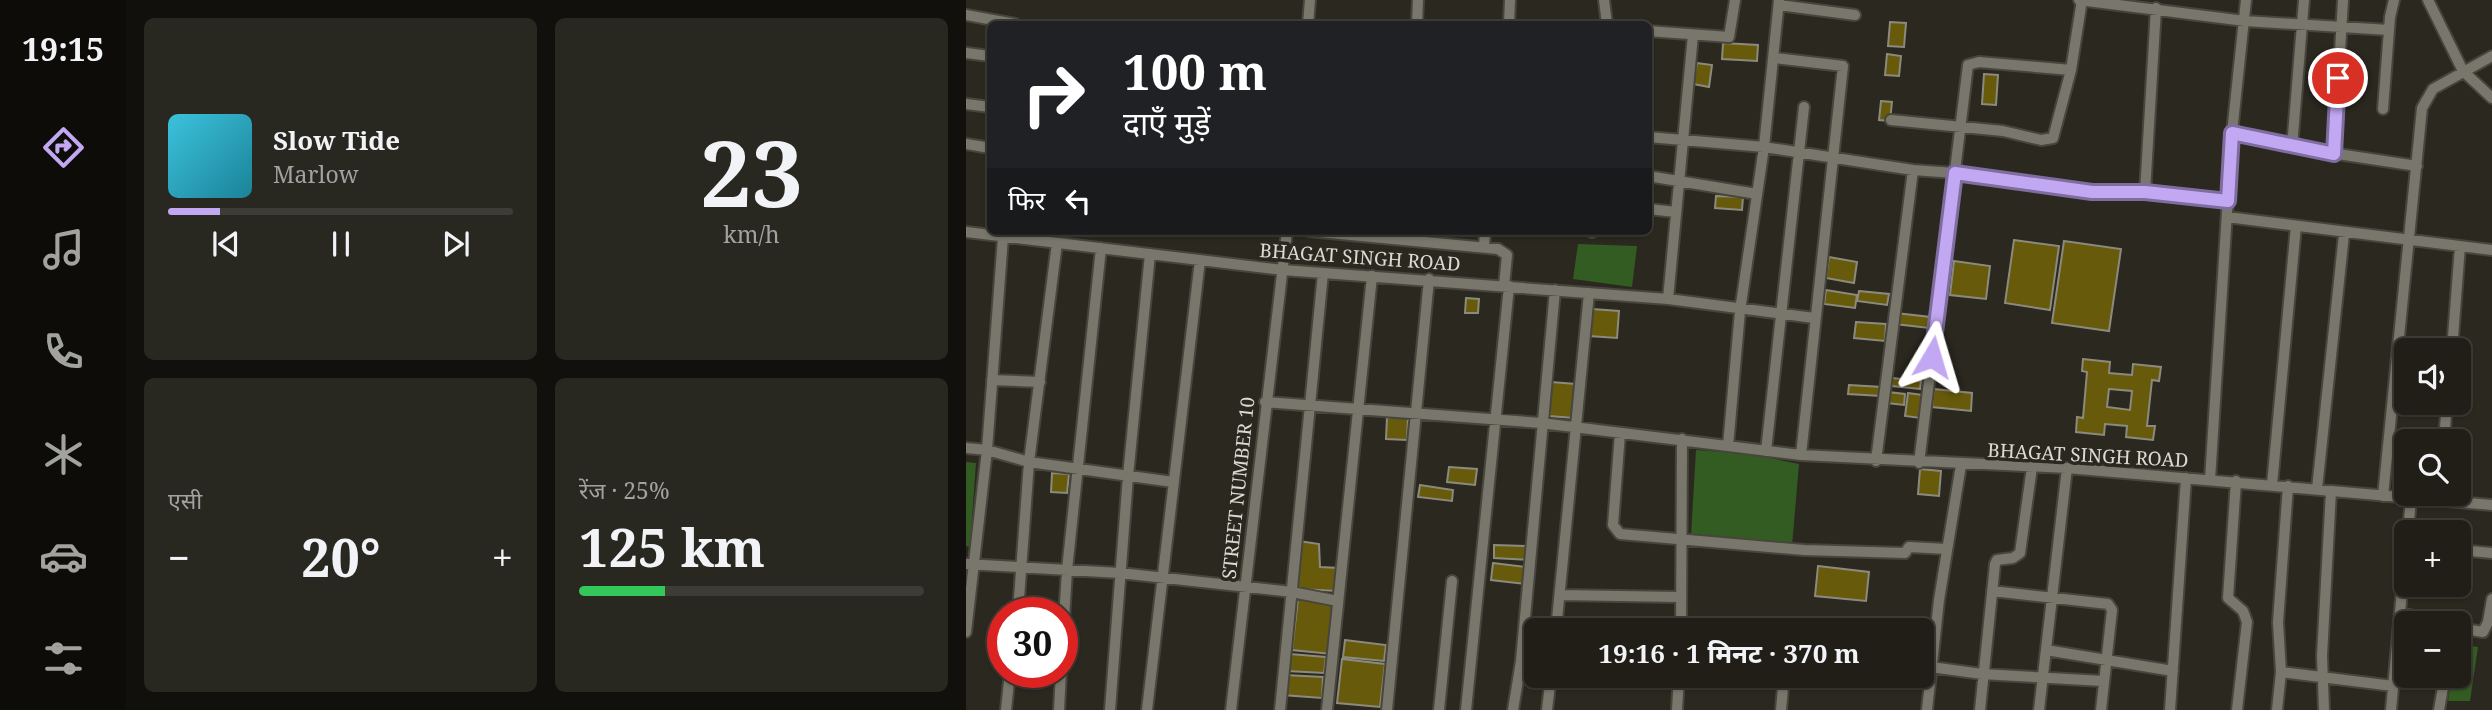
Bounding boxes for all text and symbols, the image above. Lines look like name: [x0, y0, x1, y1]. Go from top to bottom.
text: 19:15: [22, 27, 104, 70]
text: 100 m: [1123, 38, 1267, 104]
pin: [2308, 48, 2368, 108]
icon: right: [1008, 49, 1099, 140]
icon: arrive: [2319, 59, 2357, 97]
text: दाएँ मुड़ें: [1123, 101, 1211, 144]
text: 23: [700, 110, 803, 234]
text: Slow Tide: [273, 122, 400, 158]
icon: directions: [39, 123, 88, 172]
text: Marlow: [273, 158, 359, 190]
text: फिर: [1008, 182, 1045, 218]
icon: left: [1059, 182, 1097, 220]
text: km/h: [723, 218, 780, 250]
icon: music: [39, 225, 88, 274]
icon: previous: [207, 225, 245, 263]
icon: pause: [322, 225, 360, 263]
icon: next: [437, 225, 475, 263]
street label: BHAGAT SINGH ROAD: [1259, 237, 1461, 277]
position arrow: [1895, 320, 1969, 394]
icon: phone: [39, 327, 88, 376]
map controls: [2394, 338, 2471, 688]
button: sound: [2394, 338, 2471, 415]
street label: STREET NUMBER 10: [1215, 396, 1261, 580]
button: search: [2394, 429, 2471, 506]
icon: climate: [39, 430, 88, 479]
street label: BHAGAT SINGH ROAD: [1987, 437, 2189, 473]
text: रेंज · 25%: [579, 474, 670, 506]
text: एसी: [168, 484, 202, 516]
text: 125 km: [579, 511, 765, 582]
button: +: [2394, 520, 2471, 597]
text: 20°: [301, 521, 381, 592]
text: −: [168, 531, 190, 583]
text: +: [492, 531, 513, 583]
icon: car: [39, 532, 88, 581]
speed limit sign: 30: [987, 597, 1078, 688]
button: −: [2394, 611, 2471, 688]
icon: filters: [39, 634, 88, 683]
text: 19:16 · 1 मिनट · 370 m: [1598, 635, 1860, 671]

